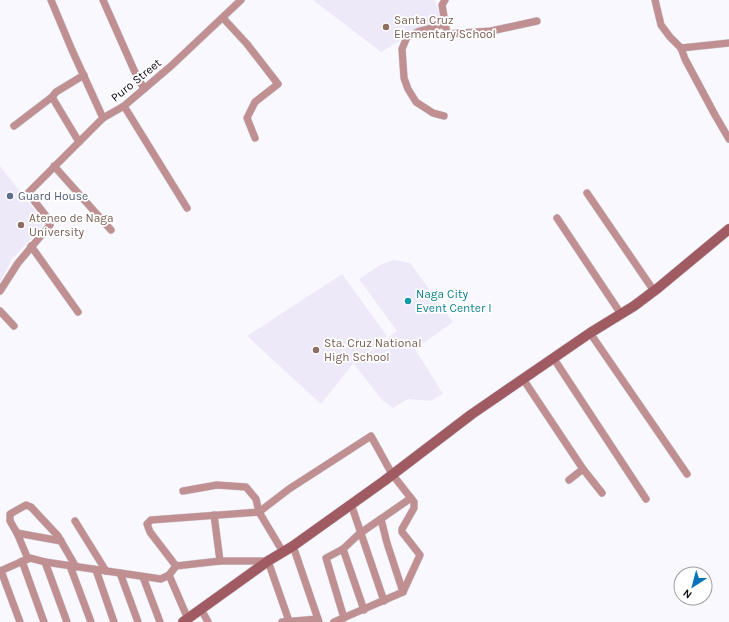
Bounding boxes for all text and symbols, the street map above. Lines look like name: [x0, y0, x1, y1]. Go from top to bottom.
place label: Santa Cruz Elementary School: [394, 13, 496, 41]
marker: Santa Cruz Elementary School: [381, 22, 391, 32]
street label: Puro Street: [108, 55, 164, 105]
place label: Guard House: [18, 189, 88, 203]
marker: Guard House: [5, 191, 15, 201]
place label: Ateneo de Naga University: [29, 211, 114, 239]
marker: Ateneo de Naga University: [16, 220, 26, 230]
place label: Naga City Event Center I: [416, 287, 492, 315]
marker: Naga City Event Center I: [403, 296, 413, 306]
place label: Sta. Cruz National High School: [324, 336, 422, 364]
marker: Sta. Cruz National High School: [311, 345, 321, 355]
north arrow: [673, 566, 713, 606]
text: N: [680, 586, 694, 601]

